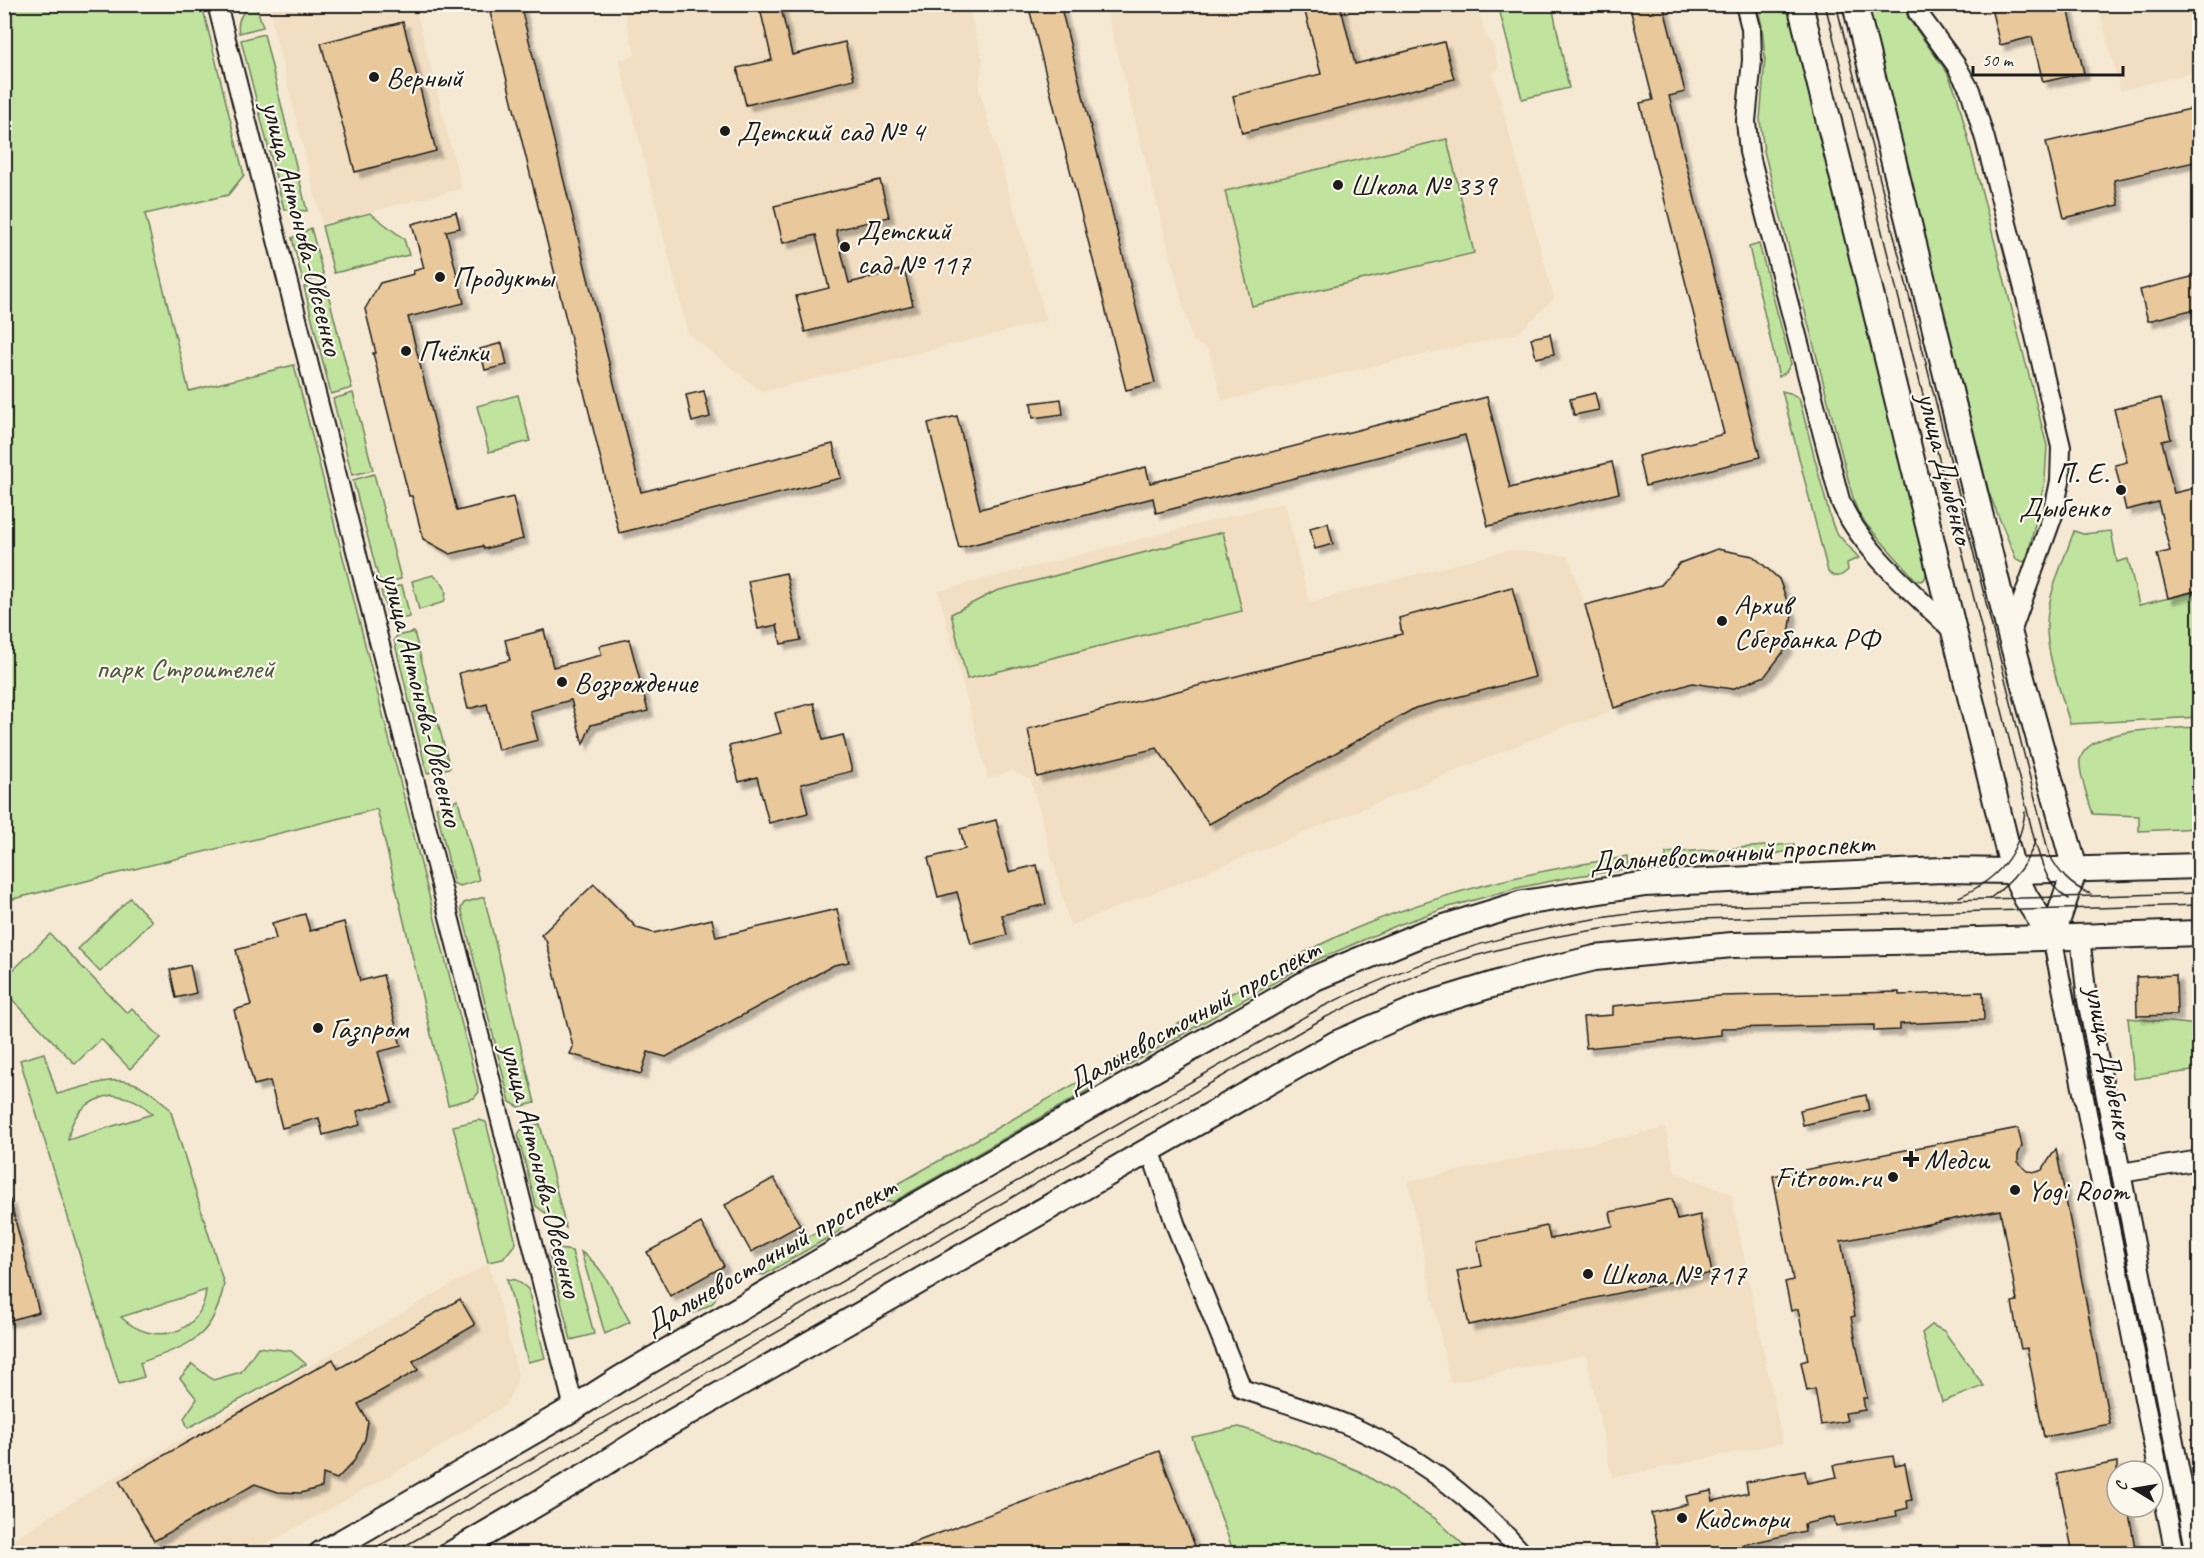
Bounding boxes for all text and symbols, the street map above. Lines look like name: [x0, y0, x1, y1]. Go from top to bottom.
scale bar: [1973, 39, 2123, 77]
text: 50 m: [1982, 49, 2015, 71]
place label: Верный: [386, 58, 464, 96]
marker: Верный: [367, 70, 381, 84]
street label: улица Антонова-Овсеенко: [253, 95, 353, 360]
place label: Детский сад № 4: [737, 112, 927, 150]
marker: Детский сад № 4: [718, 124, 732, 138]
place label: Школа № 339: [1350, 166, 1498, 204]
marker: Школа № 339: [1331, 178, 1345, 192]
place label: Детский сад № 117: [857, 211, 972, 283]
marker: Детский сад № 117: [838, 240, 852, 254]
place label: Продукты: [452, 258, 556, 296]
marker: Продукты: [433, 270, 447, 284]
place label: Пчёлки: [418, 332, 490, 370]
marker: Пчёлки: [399, 344, 413, 358]
street label: улица Дыбенко: [1908, 386, 1984, 551]
place label: П. Е. Дыбенко: [2019, 454, 2112, 526]
marker: П. Е. Дыбенко: [2114, 483, 2128, 497]
street label: улица Антонова-Овсеенко: [373, 566, 473, 831]
place label: Архив Сбербанка РФ: [1734, 585, 1883, 657]
marker: Архив Сбербанка РФ: [1715, 614, 1729, 628]
park label: парк Строителей: [96, 649, 276, 687]
place label: Возрождение: [574, 663, 699, 701]
marker: Возрождение: [555, 675, 569, 689]
street label: Дальневосточный проспект: [1588, 823, 1877, 881]
street label: Дальневосточный проспект: [1059, 929, 1328, 1101]
street label: улица Дыбенко: [2076, 980, 2144, 1145]
place label: Газпром: [330, 1009, 410, 1047]
marker: Газпром: [311, 1021, 325, 1035]
street label: улица Антонова-Овсеенко: [492, 1037, 592, 1302]
place label: Медси: [1924, 1140, 1991, 1178]
marker: Медси: [1902, 1150, 1920, 1168]
place label: Fitroom.ru: [1775, 1158, 1883, 1196]
street label: Дальневосточный проспект: [637, 1167, 904, 1343]
marker: Fitroom.ru: [1886, 1170, 1900, 1184]
place label: Yogi Room: [2027, 1171, 2131, 1209]
marker: Yogi Room: [2008, 1183, 2022, 1197]
place label: Школа № 717: [1600, 1255, 1747, 1293]
marker: Школа № 717: [1581, 1267, 1595, 1281]
north arrow: [2105, 1459, 2165, 1519]
text: С: [2111, 1478, 2132, 1492]
place label: Кидстори: [1694, 1499, 1790, 1537]
marker: Кидстори: [1675, 1511, 1689, 1525]

